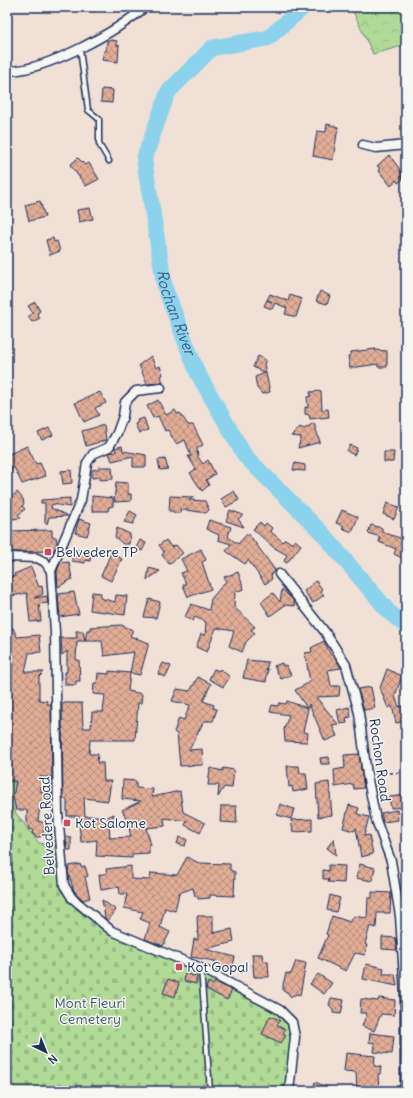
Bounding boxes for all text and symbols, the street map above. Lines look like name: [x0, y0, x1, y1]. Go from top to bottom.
water label: Rochan River: [153, 268, 200, 360]
place label: Belvedere TP: [56, 543, 138, 561]
marker: Belvedere TP: [43, 547, 53, 557]
street label: Rochon Road: [365, 717, 395, 803]
street label: Belvedere Road: [35, 776, 59, 876]
place label: Kot Salome: [75, 814, 146, 832]
marker: Kot Salome: [62, 818, 72, 828]
place label: Kot Gopal: [187, 958, 248, 976]
marker: Kot Gopal: [174, 962, 184, 972]
park label: Mont Fleuri Cemetery: [55, 994, 125, 1028]
north arrow: [26, 1032, 66, 1072]
text: N: [45, 1052, 60, 1067]

